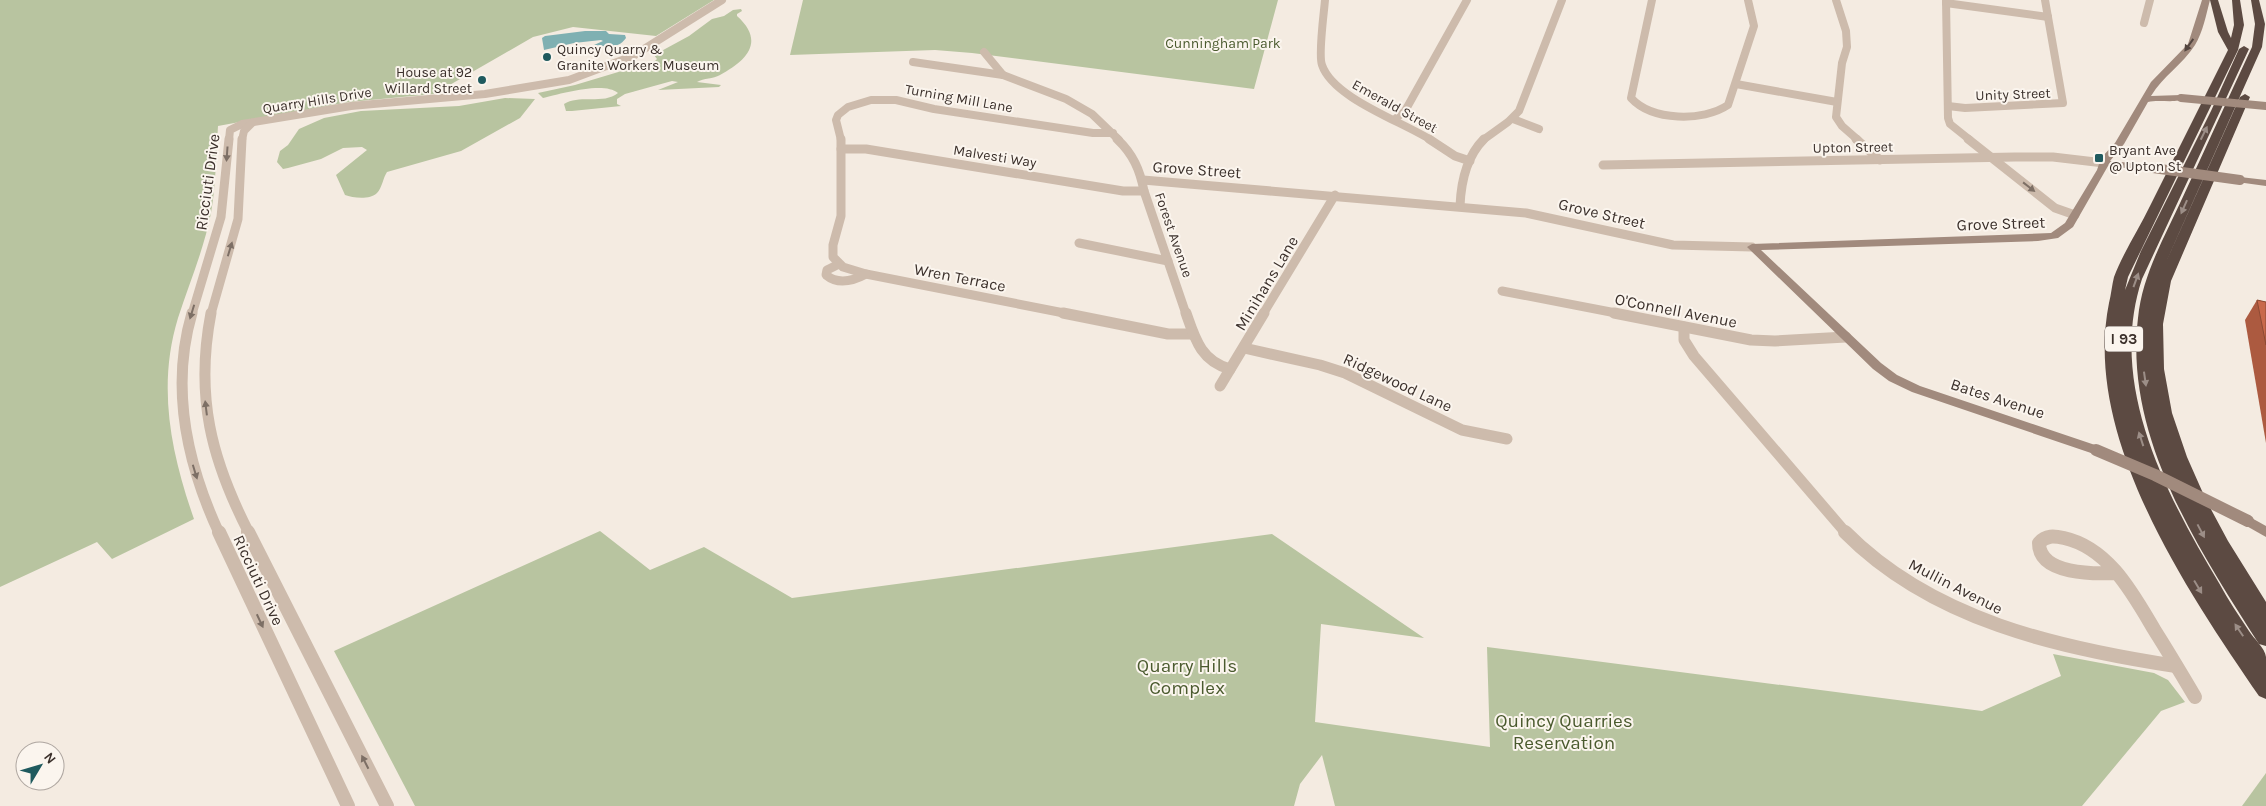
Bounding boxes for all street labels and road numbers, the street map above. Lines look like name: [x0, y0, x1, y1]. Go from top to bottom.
street label: Emerald Street: [1349, 76, 1440, 137]
street label: Turning Mill Lane: [904, 81, 1014, 116]
street label: Quarry Hills Drive: [261, 83, 373, 117]
street label: Unity Street: [1975, 85, 2051, 104]
street label: Ricciuti Drive: [191, 132, 224, 232]
street label: Upton Street: [1813, 138, 1893, 157]
street label: Malvesti Way: [952, 142, 1038, 172]
street label: Grove Street: [1152, 157, 1242, 182]
street label: Forest Avenue: [1151, 190, 1196, 280]
street label: Grove Street: [1556, 194, 1647, 233]
street label: Grove Street: [1956, 212, 2046, 235]
street label: Minihans Lane: [1231, 232, 1302, 334]
street label: Wren Terrace: [912, 259, 1007, 296]
street label: O'Connell Avenue: [1613, 289, 1739, 332]
road number: I 93: [2105, 326, 2143, 352]
street label: Ridgewood Lane: [1340, 349, 1455, 416]
street label: Bates Avenue: [1948, 374, 2047, 423]
street label: Ricciuti Drive: [229, 532, 288, 628]
street label: Mullin Avenue: [1906, 555, 2006, 618]

